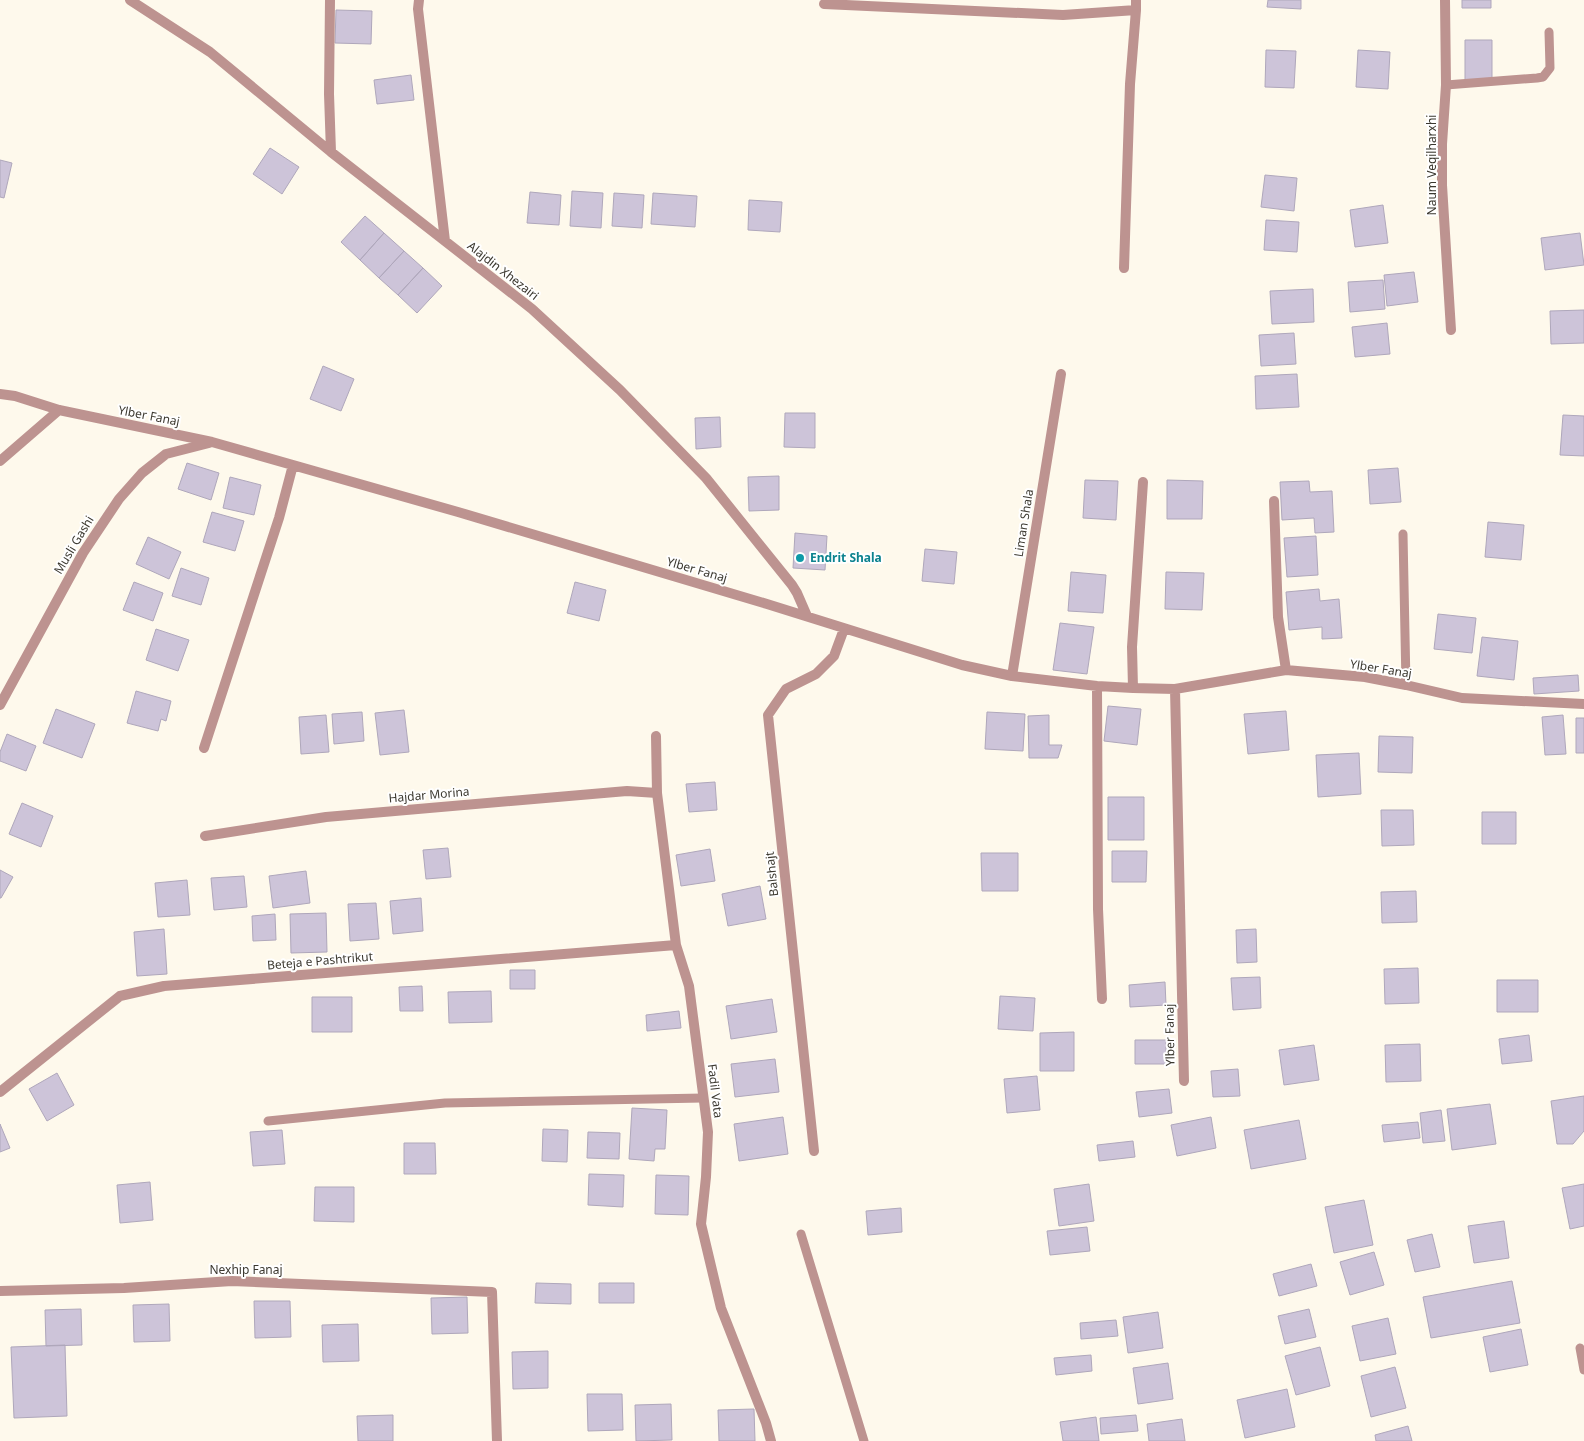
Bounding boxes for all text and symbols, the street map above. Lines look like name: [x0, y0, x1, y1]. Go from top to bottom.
street label: Naum Veqilharxhi: [1423, 115, 1440, 215]
street label: Alajdin Xhezairi: [464, 237, 543, 304]
street label: Ylber Fanaj: [117, 401, 181, 430]
street label: Liman Shala: [1010, 488, 1037, 558]
street label: Musli Gashi: [50, 512, 98, 577]
place label: Endrit Shala: [810, 549, 882, 566]
marker: Endrit Shala: [794, 552, 806, 564]
street label: Ylber Fanaj: [665, 553, 729, 586]
street label: Ylber Fanaj: [1349, 655, 1413, 682]
street label: Hajdar Morina: [388, 782, 470, 807]
street label: Balshajt: [761, 850, 782, 897]
street label: Beteja e Pashtrikut: [266, 947, 374, 974]
street label: Ylber Fanaj: [1160, 1004, 1179, 1066]
street label: Fadil Vata: [704, 1063, 727, 1119]
street label: Nexhip Fanaj: [209, 1261, 283, 1278]

